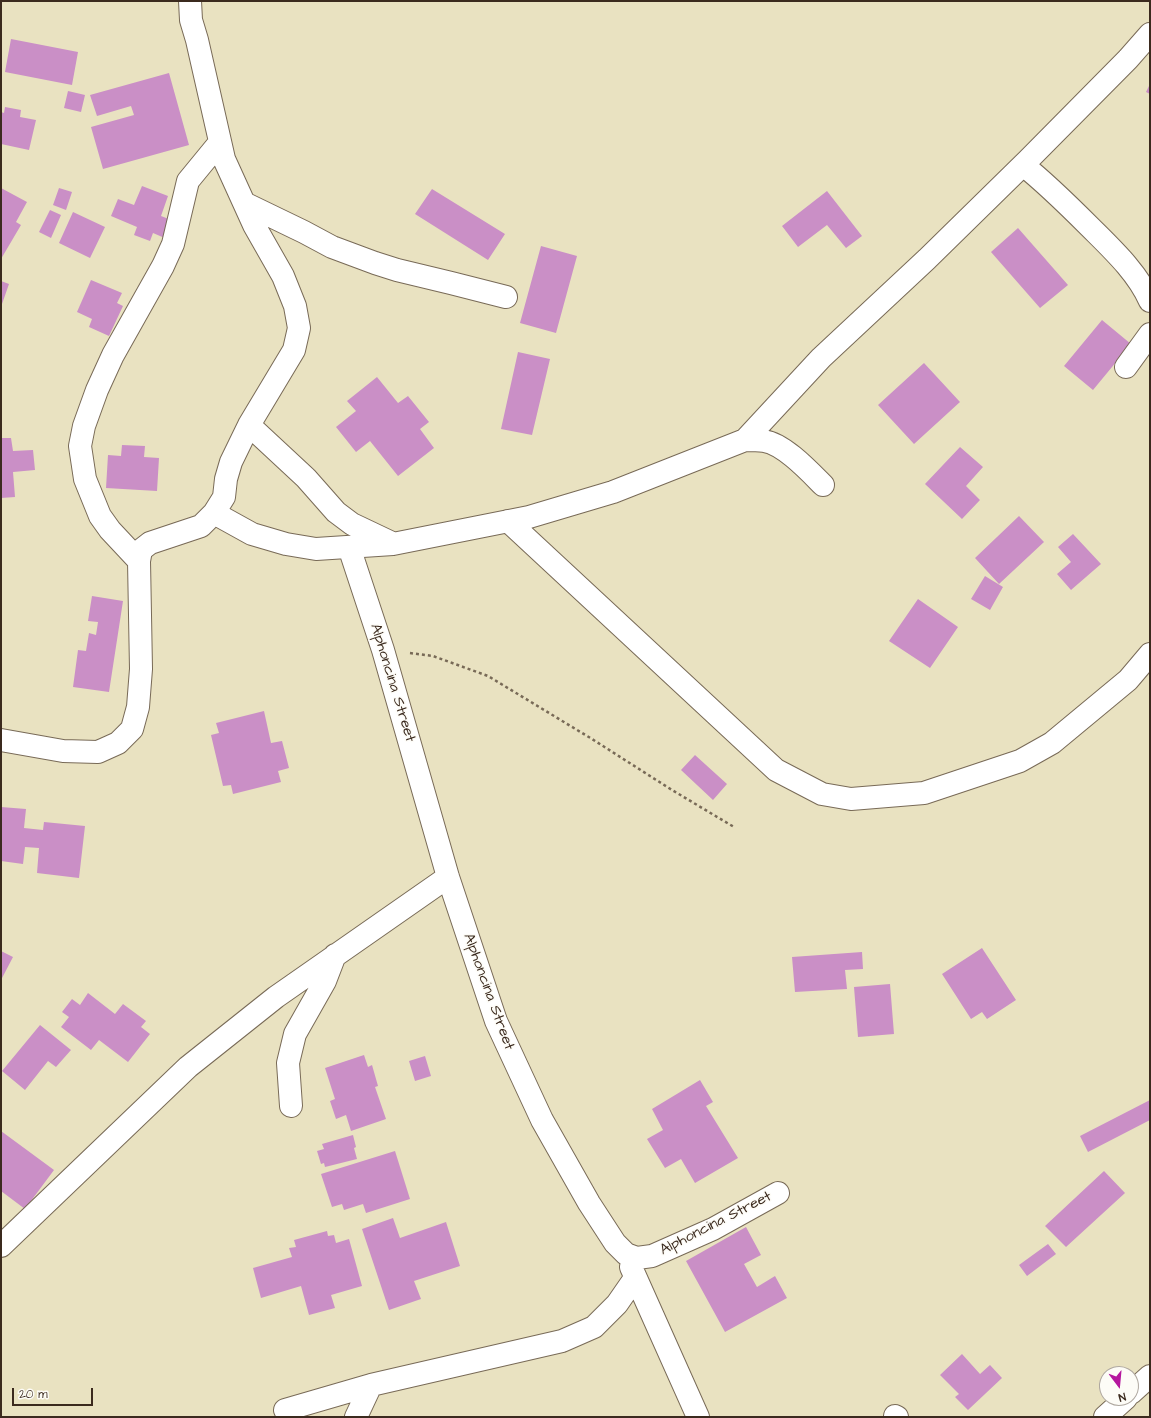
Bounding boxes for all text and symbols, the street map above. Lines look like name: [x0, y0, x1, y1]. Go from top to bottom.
street label: Alphoncina Street: [365, 622, 419, 744]
street label: Alphoncina Street: [459, 931, 517, 1053]
street label: Alphoncina Street: [657, 1188, 775, 1260]
north arrow: [1099, 1366, 1139, 1406]
scale bar: [14, 1380, 95, 1406]
text: 20 m: [19, 1386, 48, 1403]
text: N: [1117, 1389, 1128, 1405]

